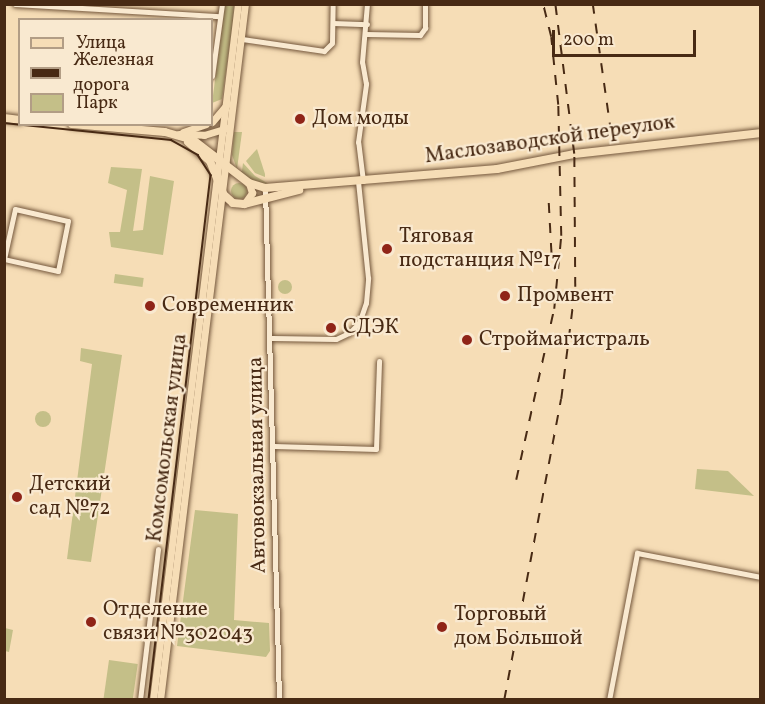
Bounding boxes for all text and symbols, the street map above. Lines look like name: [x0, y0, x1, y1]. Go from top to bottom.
legend: [18, 18, 213, 126]
scale bar: [555, 18, 699, 56]
text: 200 m: [563, 28, 614, 53]
text: Улица: [76, 31, 126, 56]
text: Железная дорога: [73, 48, 154, 98]
text: Парк: [76, 91, 118, 116]
place label: Дом моды: [312, 106, 409, 132]
street label: Маслозаводской переулок: [423, 110, 677, 170]
marker: Дом моды: [293, 112, 307, 126]
place label: Тяговая подстанция №17: [399, 224, 561, 274]
marker: Тяговая подстанция №17: [380, 242, 394, 256]
place label: Промвент: [517, 283, 614, 309]
marker: Промвент: [498, 289, 512, 303]
place label: Современник: [162, 293, 293, 319]
marker: Современник: [143, 299, 157, 313]
place label: СДЭК: [343, 315, 399, 341]
marker: СДЭК: [324, 321, 338, 335]
place label: Строймагистраль: [479, 327, 650, 353]
street label: Комсомольская улица: [143, 332, 193, 544]
marker: Строймагистраль: [460, 333, 474, 347]
street label: Автовокзальная улица: [244, 356, 272, 574]
place label: Детский сад №72: [29, 472, 111, 522]
marker: Детский сад №72: [10, 490, 24, 504]
place label: Отделение связи №302043: [103, 597, 253, 647]
place label: Торговый дом Большой: [454, 602, 582, 652]
marker: Отделение связи №302043: [84, 615, 98, 629]
marker: Торговый дом Большой: [435, 620, 449, 634]

